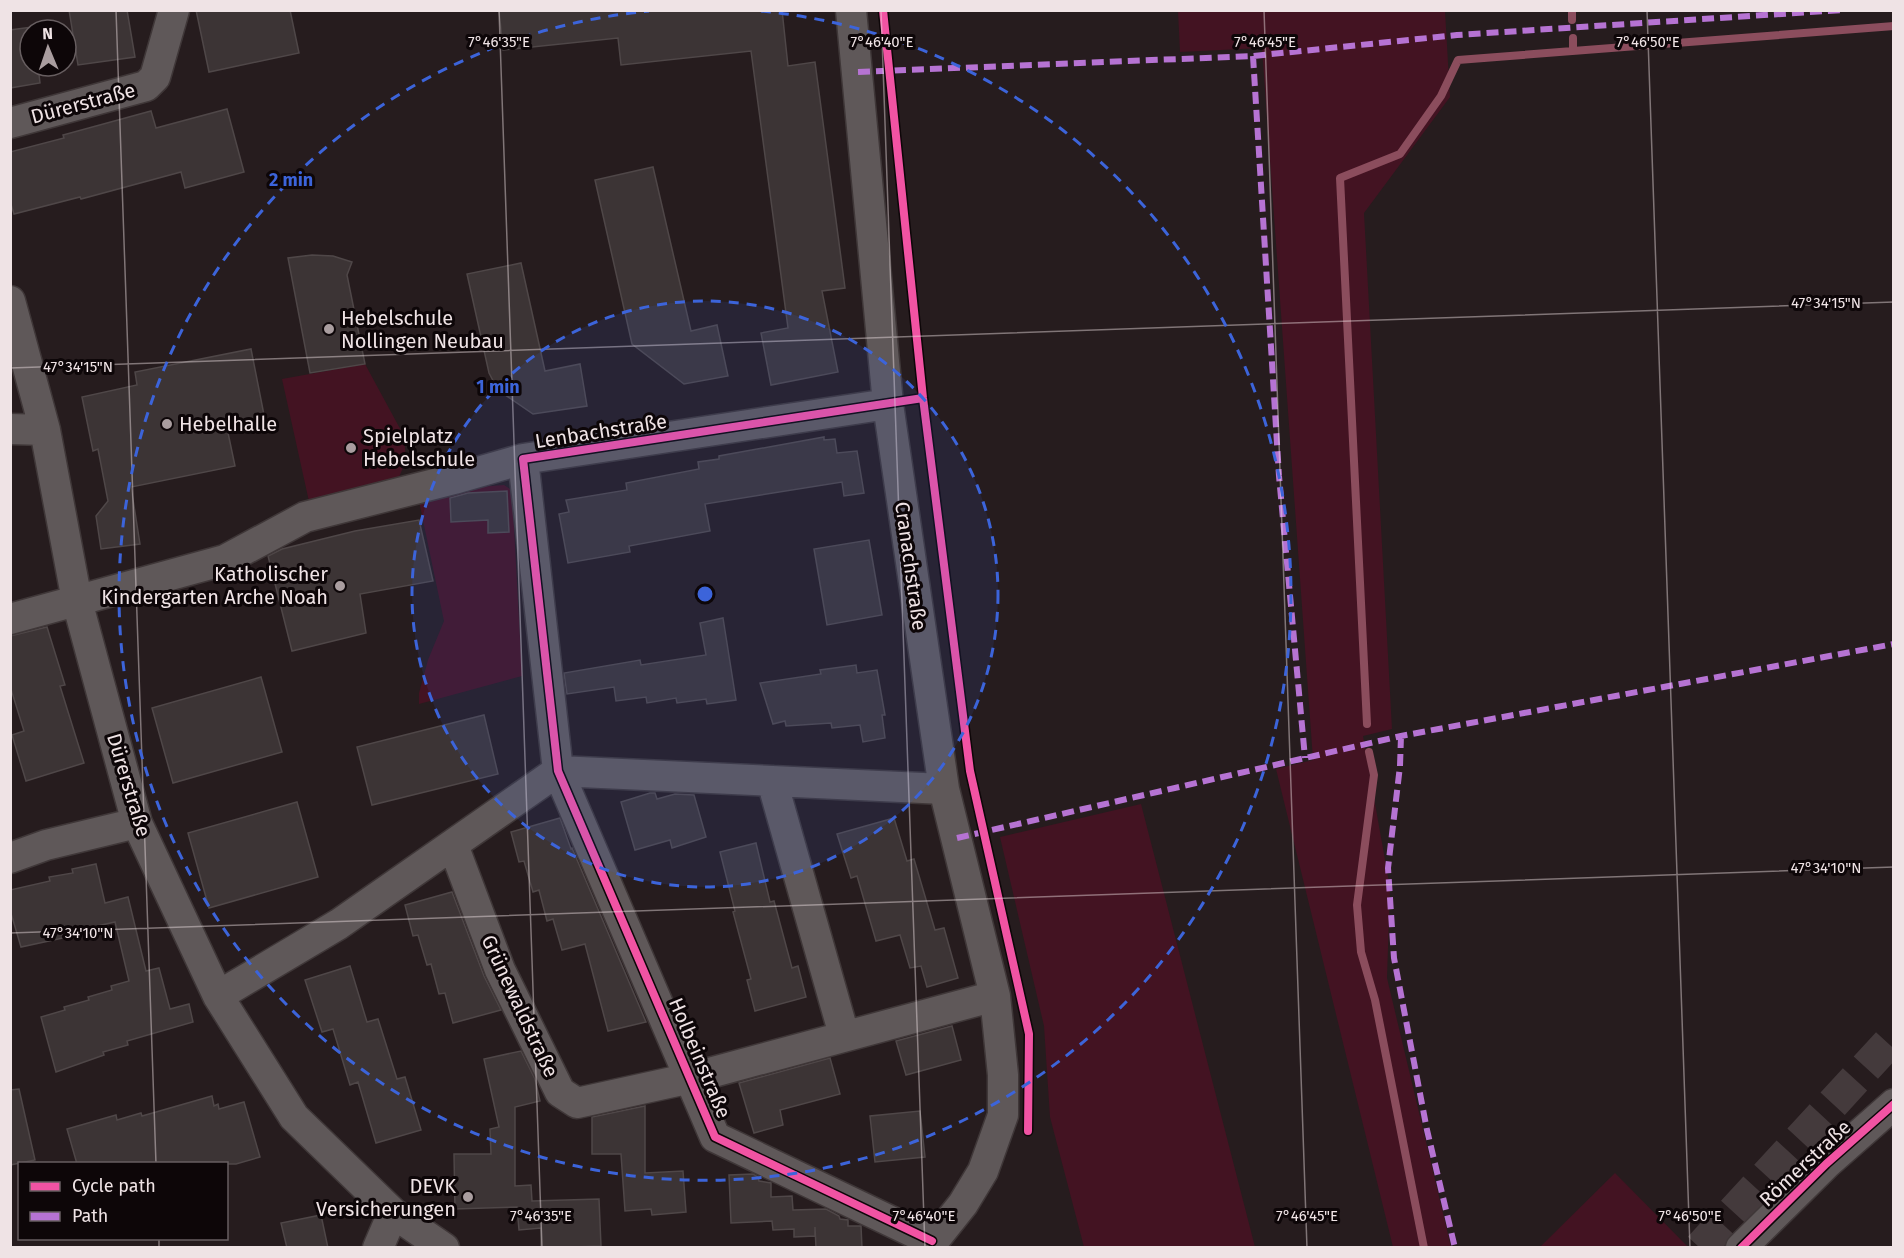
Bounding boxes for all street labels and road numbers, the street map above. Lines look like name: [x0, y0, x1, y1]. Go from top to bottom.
street label: Dürerstraße: [28, 78, 138, 128]
street label: Lenbachstraße: [533, 409, 669, 453]
street label: Cranachstraße: [890, 500, 932, 632]
street label: Dürerstraße: [102, 730, 156, 840]
street label: Grünewaldstraße: [477, 931, 563, 1081]
street label: Holbeinstraße: [664, 994, 736, 1122]
street label: Römerstraße: [1754, 1115, 1856, 1211]

